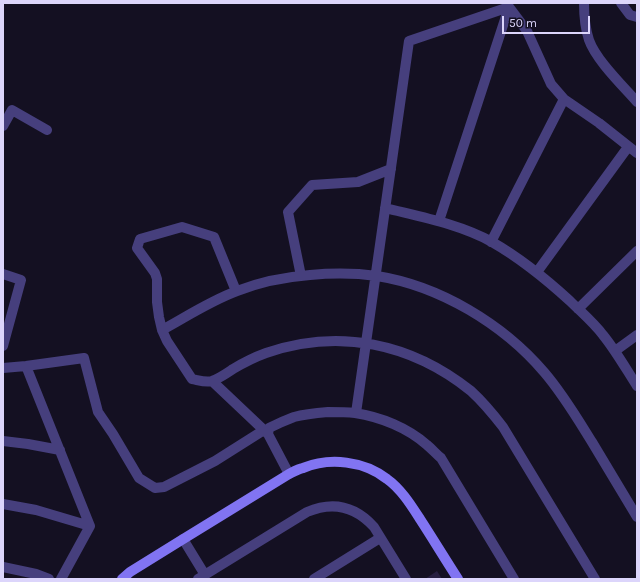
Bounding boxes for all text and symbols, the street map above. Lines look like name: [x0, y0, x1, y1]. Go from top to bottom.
scale bar: [504, 8, 592, 34]
text: 50 m: [509, 16, 537, 30]

